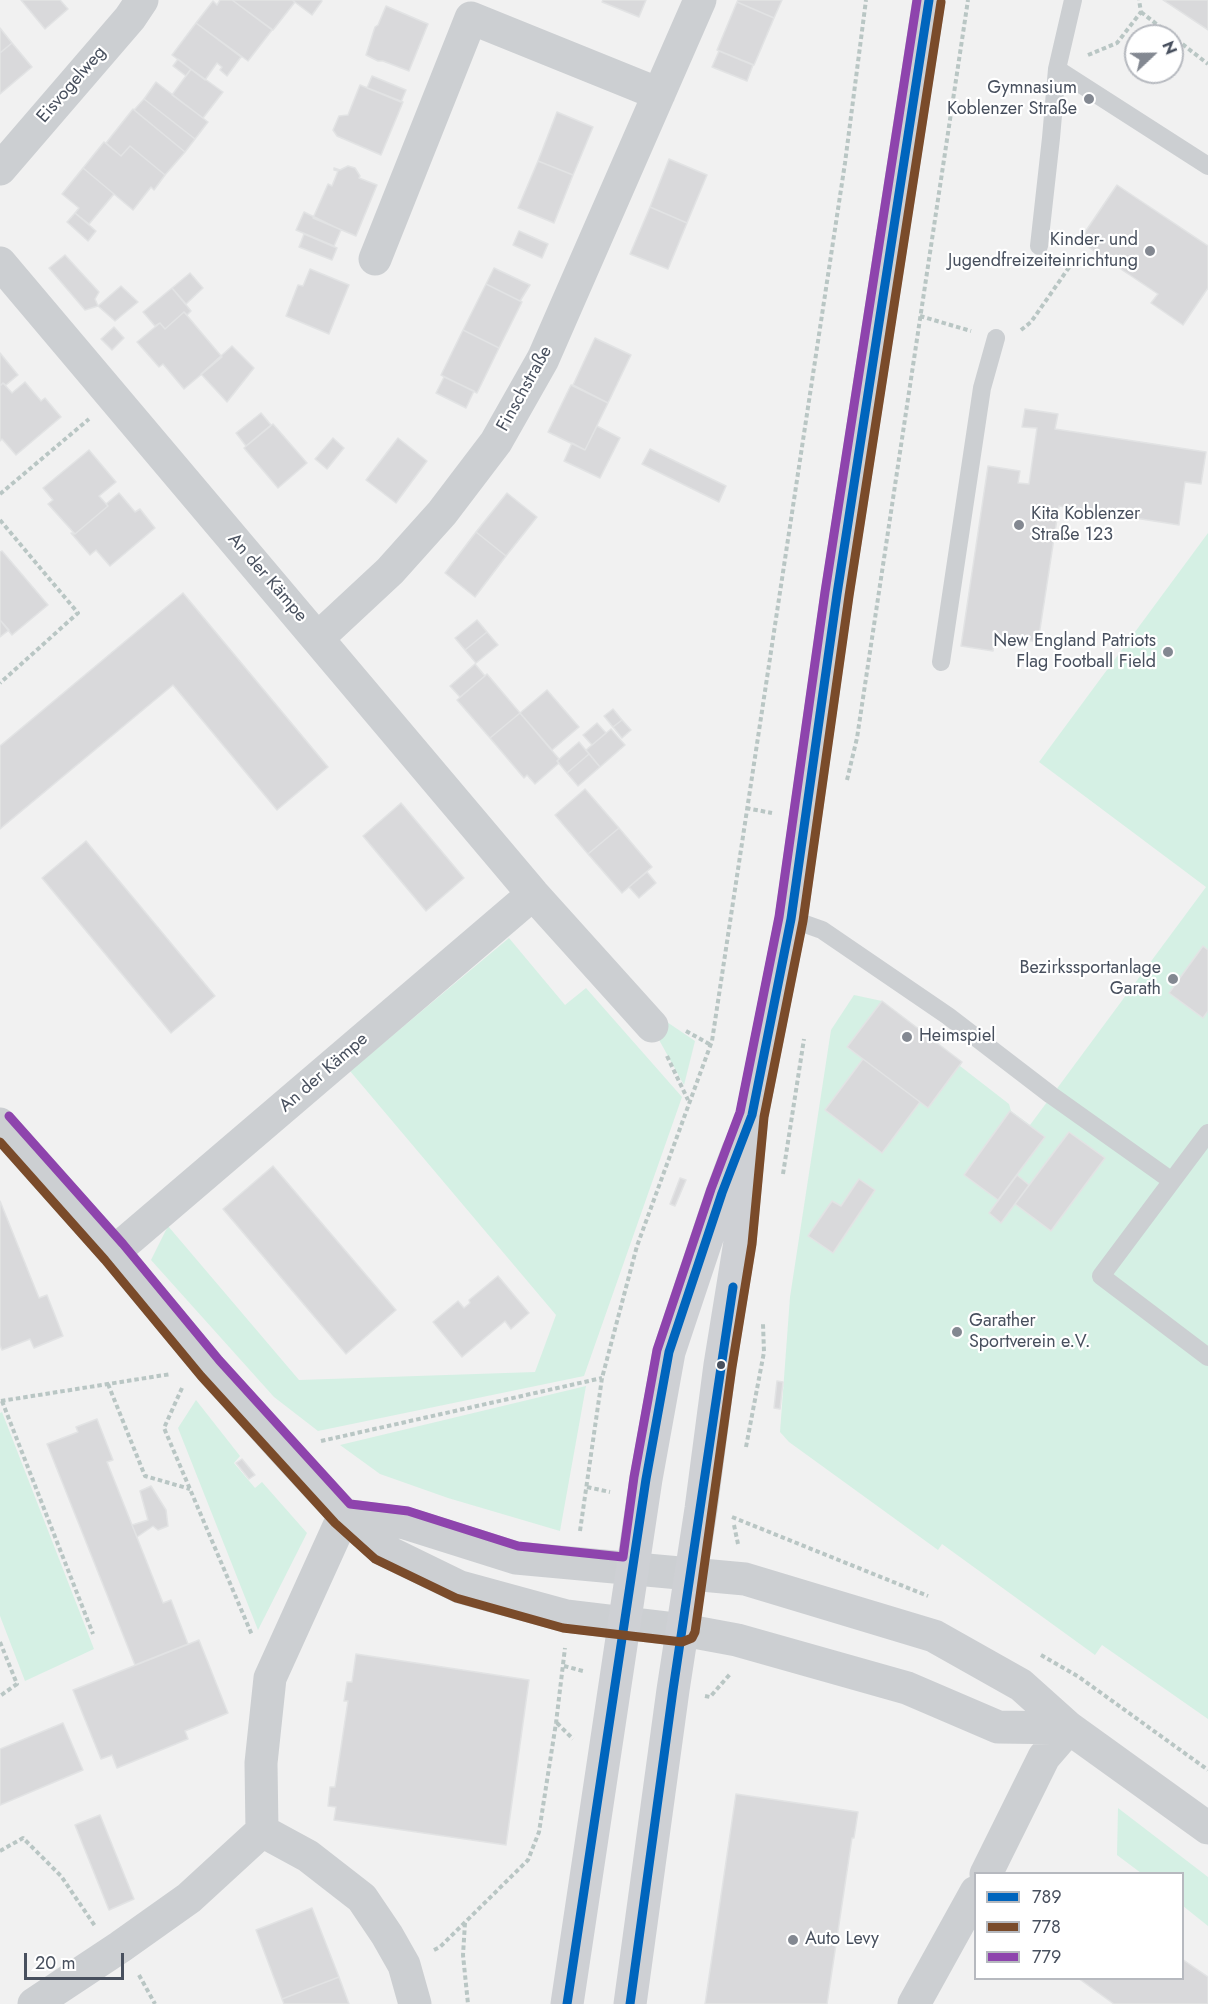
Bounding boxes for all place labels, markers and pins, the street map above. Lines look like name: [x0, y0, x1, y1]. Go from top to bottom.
place label: Gymnasium Koblenzer Straße: [947, 78, 1077, 121]
marker: Gymnasium Koblenzer Straße: [1082, 92, 1096, 106]
place label: Kinder- und Jugendfreizeiteinrichtung: [948, 230, 1138, 272]
marker: Kinder- und Jugendfreizeiteinrichtung: [1143, 244, 1157, 258]
place label: Kita Koblenzer Straße 123: [1031, 504, 1140, 546]
marker: Kita Koblenzer Straße 123: [1012, 518, 1026, 532]
place label: New England Patriots Flag Football Field: [993, 631, 1156, 674]
marker: New England Patriots Flag Football Field: [1161, 645, 1175, 659]
place label: Bezirkssportanlage Garath: [1019, 958, 1161, 1000]
marker: Bezirkssportanlage Garath: [1166, 972, 1180, 986]
place label: Heimspiel: [919, 1026, 995, 1048]
marker: Heimspiel: [900, 1030, 914, 1044]
place label: Garather Sportverein e.V.: [969, 1311, 1090, 1354]
marker: Garather Sportverein e.V.: [950, 1325, 964, 1339]
unlabelled marker: [715, 1359, 727, 1371]
place label: Auto Levy: [805, 1929, 879, 1951]
marker: Auto Levy: [786, 1933, 800, 1947]

